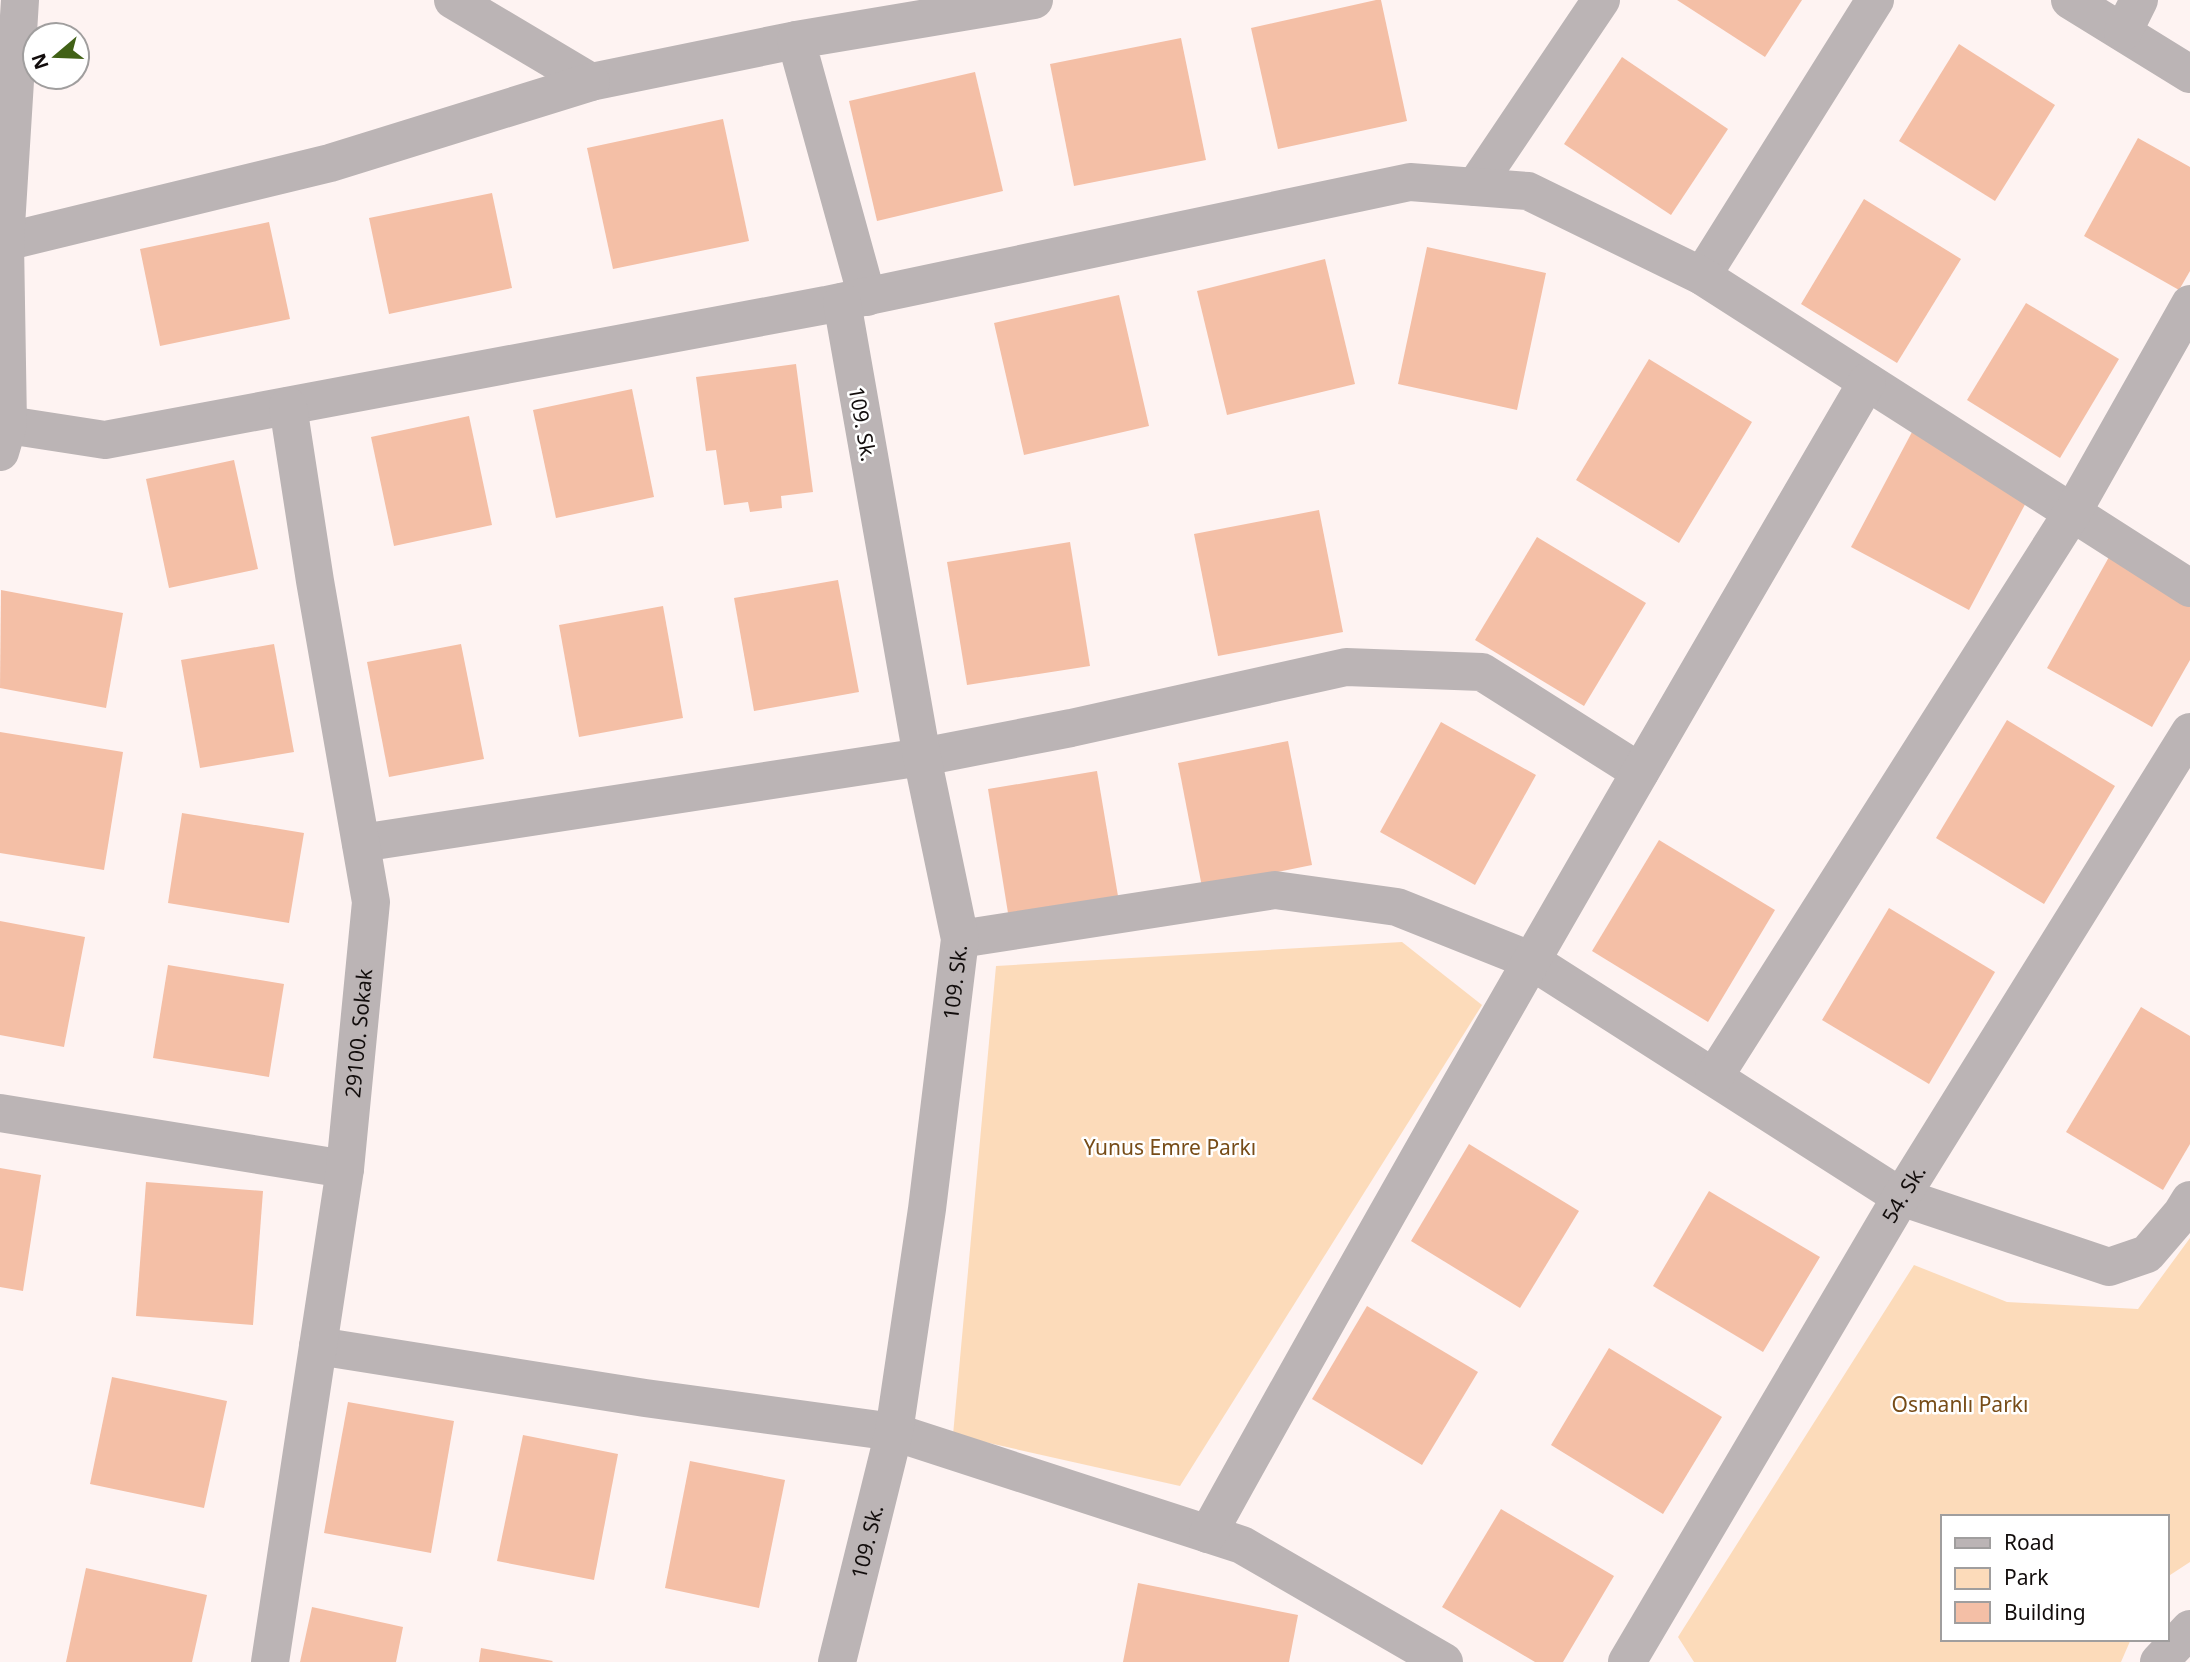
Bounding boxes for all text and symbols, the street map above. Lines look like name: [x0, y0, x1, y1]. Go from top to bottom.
north arrow: [21, 21, 91, 91]
text: N: [25, 50, 55, 73]
street label: 109. Sk.: [843, 384, 883, 464]
street label: 109. Sk.: [936, 943, 973, 1021]
street label: 29100. Sokak: [338, 967, 379, 1099]
park label: Yunus Emre Parkı: [1084, 1133, 1256, 1161]
street label: 54. Sk.: [1875, 1159, 1932, 1228]
park label: Osmanlı Parkı: [1892, 1390, 2028, 1418]
street label: 109. Sk.: [844, 1502, 890, 1582]
legend: [1941, 1515, 2169, 1641]
text: Road: [2004, 1528, 2054, 1556]
text: Park: [2004, 1563, 2049, 1591]
text: Building: [2004, 1598, 2086, 1626]

